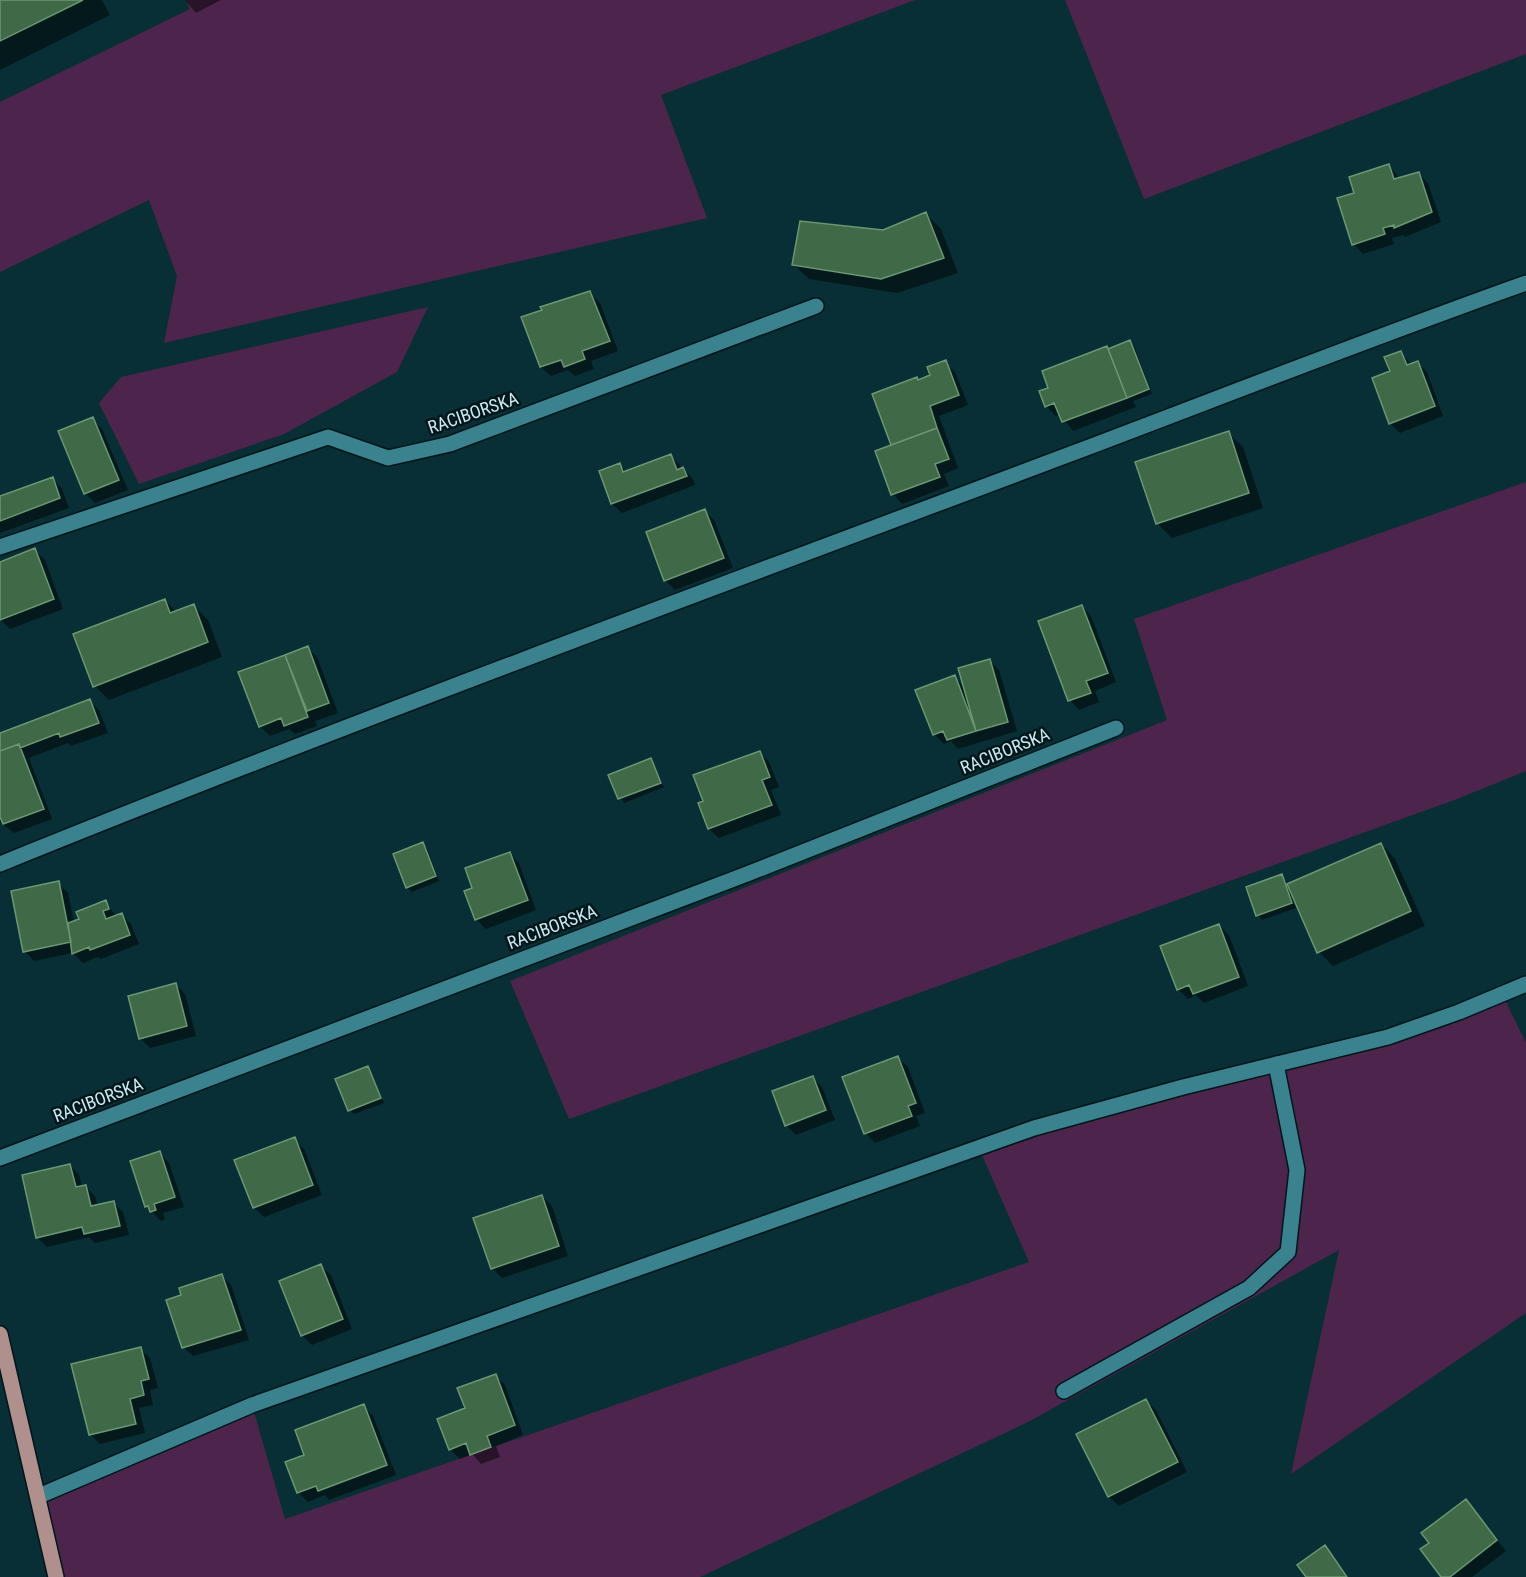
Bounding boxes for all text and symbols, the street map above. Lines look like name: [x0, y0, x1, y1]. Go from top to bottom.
street label: RACIBORSKA: [425, 387, 521, 438]
street label: RACIBORSKA: [957, 723, 1053, 778]
street label: RACIBORSKA: [504, 900, 600, 953]
street label: RACIBORSKA: [50, 1073, 146, 1126]

